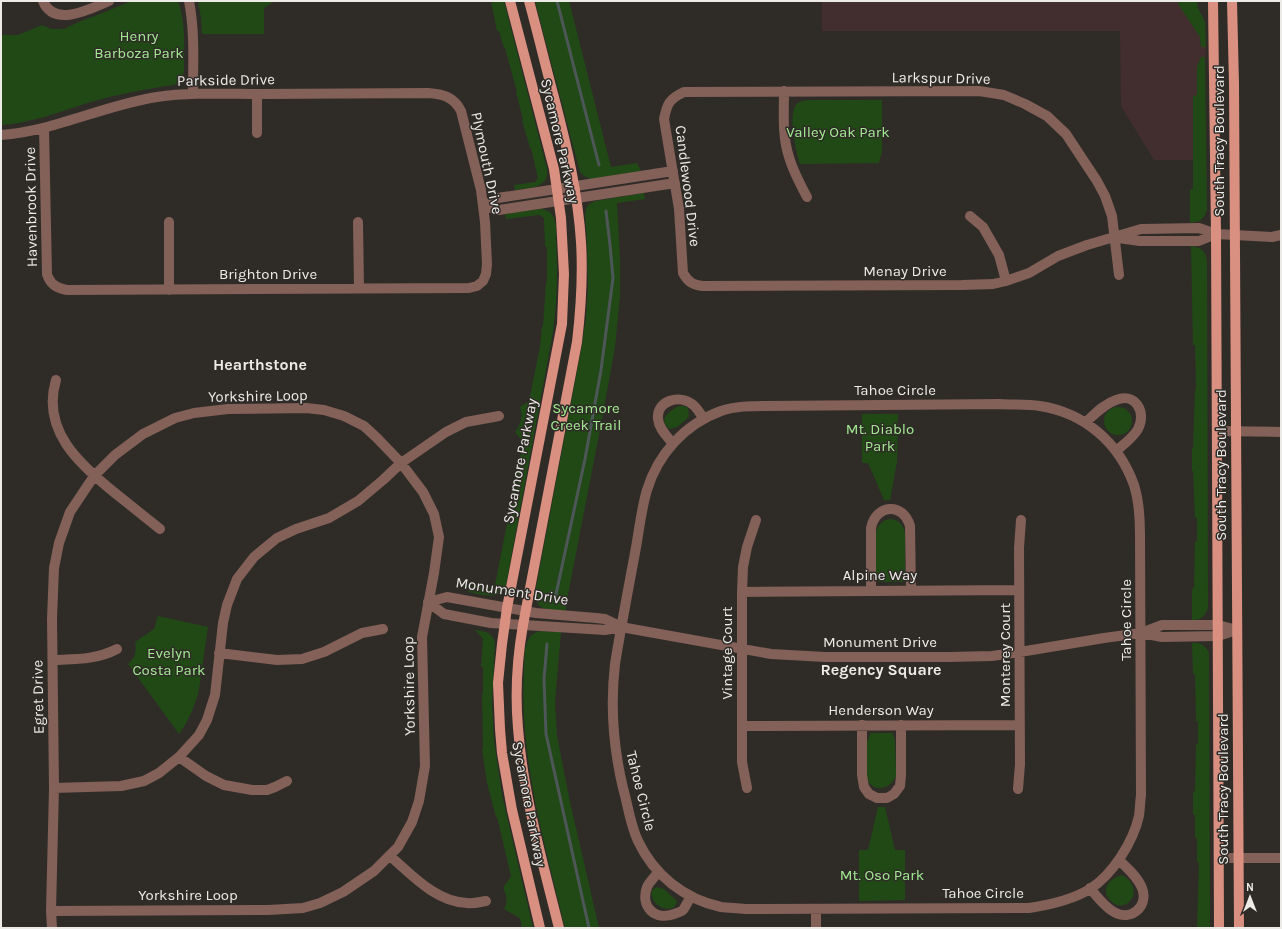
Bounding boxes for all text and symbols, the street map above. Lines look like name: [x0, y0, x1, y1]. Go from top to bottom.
park label: Henry Barboza Park: [94, 27, 184, 62]
street label: South Tracy Boulevard: [1210, 65, 1228, 217]
street label: Larkspur Drive: [891, 68, 991, 88]
street label: Parkside Drive: [177, 70, 275, 90]
street label: Sycamore Parkway: [537, 77, 583, 205]
street label: Plymouth Drive: [467, 110, 507, 216]
park label: Valley Oak Park: [786, 123, 890, 141]
street label: Candlewood Drive: [672, 124, 704, 248]
street label: Havenbrook Drive: [21, 147, 41, 267]
street label: Menay Drive: [863, 262, 947, 280]
street label: Brighton Drive: [219, 265, 317, 283]
district label: Hearthstone: [213, 355, 307, 374]
street label: Tahoe Circle: [854, 381, 936, 399]
street label: Yorkshire Loop: [208, 386, 308, 406]
street label: South Tracy Boulevard: [1212, 389, 1230, 541]
street label: Sycamore Parkway: [499, 397, 541, 525]
park label: Sycamore Creek Trail: [551, 399, 621, 434]
park label: Mt. Diablo Park: [846, 420, 914, 455]
street label: Alpine Way: [843, 566, 917, 584]
street label: Monument Drive: [454, 573, 570, 609]
street label: Tahoe Circle: [1117, 579, 1135, 661]
street label: Monterey Court: [996, 602, 1014, 707]
street label: Vintage Court: [718, 606, 736, 700]
street label: Monument Drive: [823, 633, 937, 651]
street label: Yorkshire Loop: [399, 636, 419, 736]
park label: Evelyn Costa Park: [132, 644, 206, 679]
street label: Egret Drive: [28, 660, 48, 734]
district label: Regency Square: [820, 660, 942, 679]
street label: Henderson Way: [828, 701, 934, 719]
street label: South Tracy Boulevard: [1214, 713, 1232, 865]
street label: Sycamore Parkway: [508, 740, 550, 868]
street label: Tahoe Circle: [622, 749, 660, 833]
park label: Mt. Oso Park: [840, 866, 924, 884]
north arrow: [1230, 877, 1270, 917]
text: N: [1246, 881, 1254, 894]
street label: Tahoe Circle: [942, 884, 1024, 902]
street label: Yorkshire Loop: [138, 886, 238, 904]

